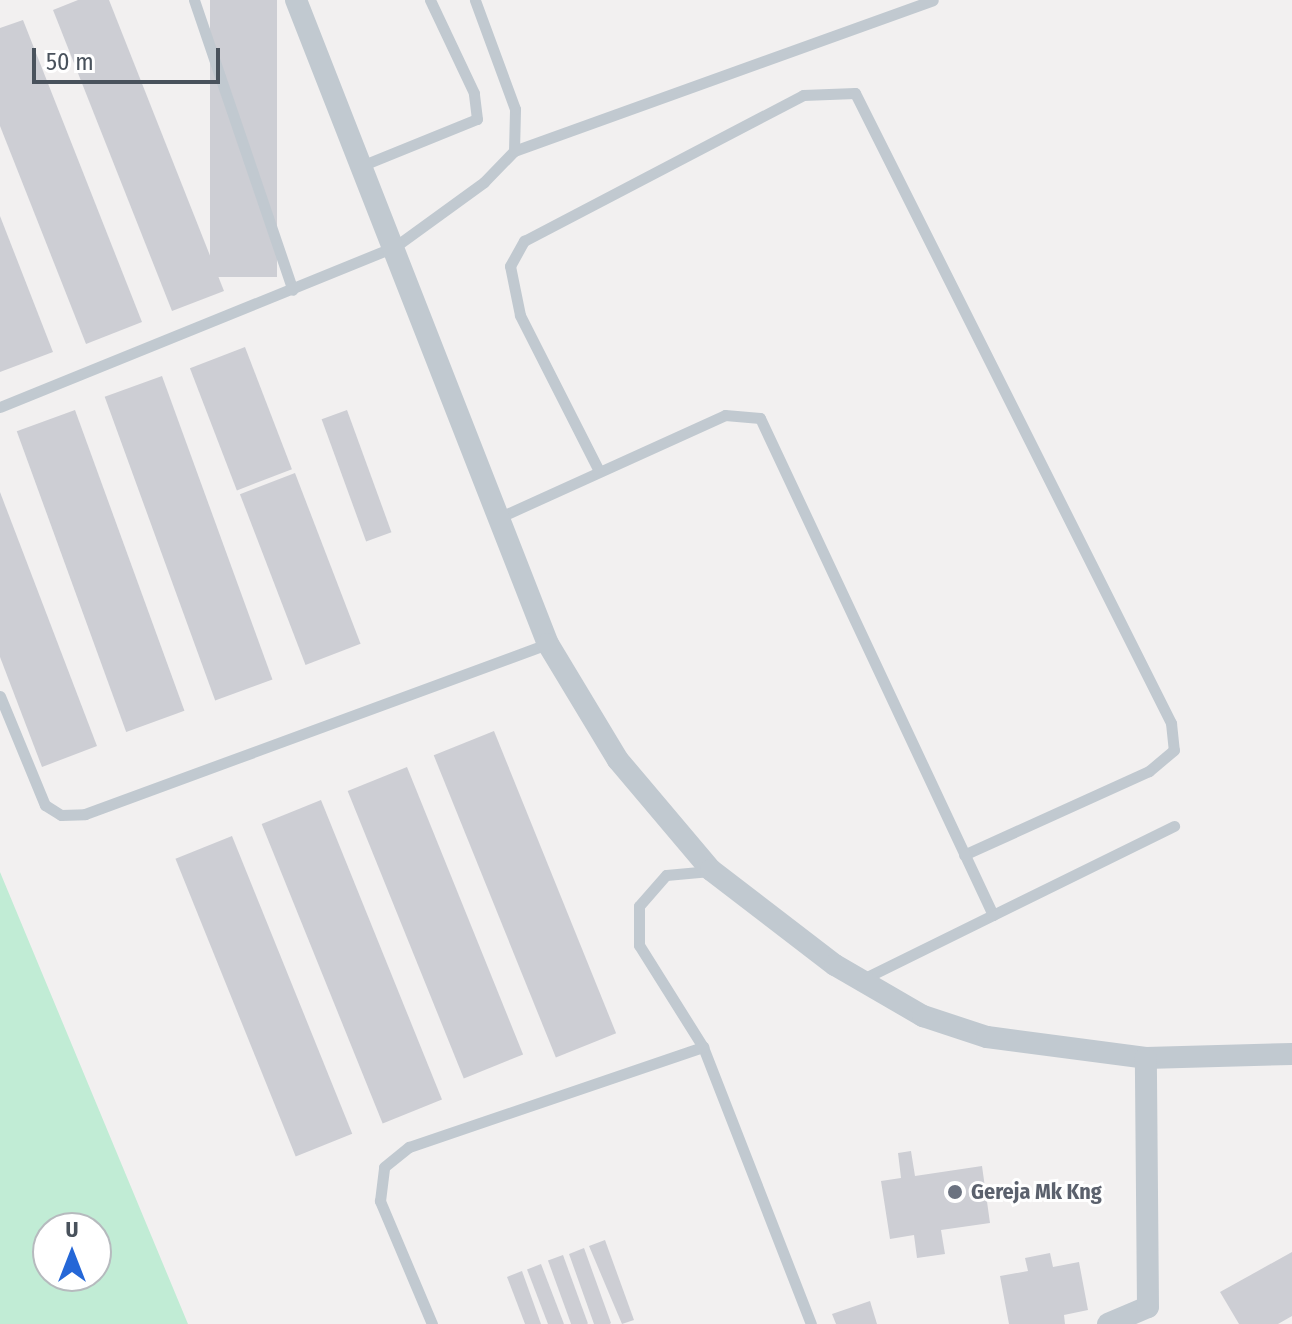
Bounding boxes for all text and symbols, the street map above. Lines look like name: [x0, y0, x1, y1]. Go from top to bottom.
scale bar: [36, 32, 224, 82]
text: 50 m: [46, 48, 94, 76]
place label: Gereja Mk Kng: [971, 1179, 1102, 1205]
marker: Gereja Mk Kng: [946, 1183, 964, 1201]
north arrow: [32, 1212, 112, 1292]
text: U: [66, 1216, 78, 1243]

